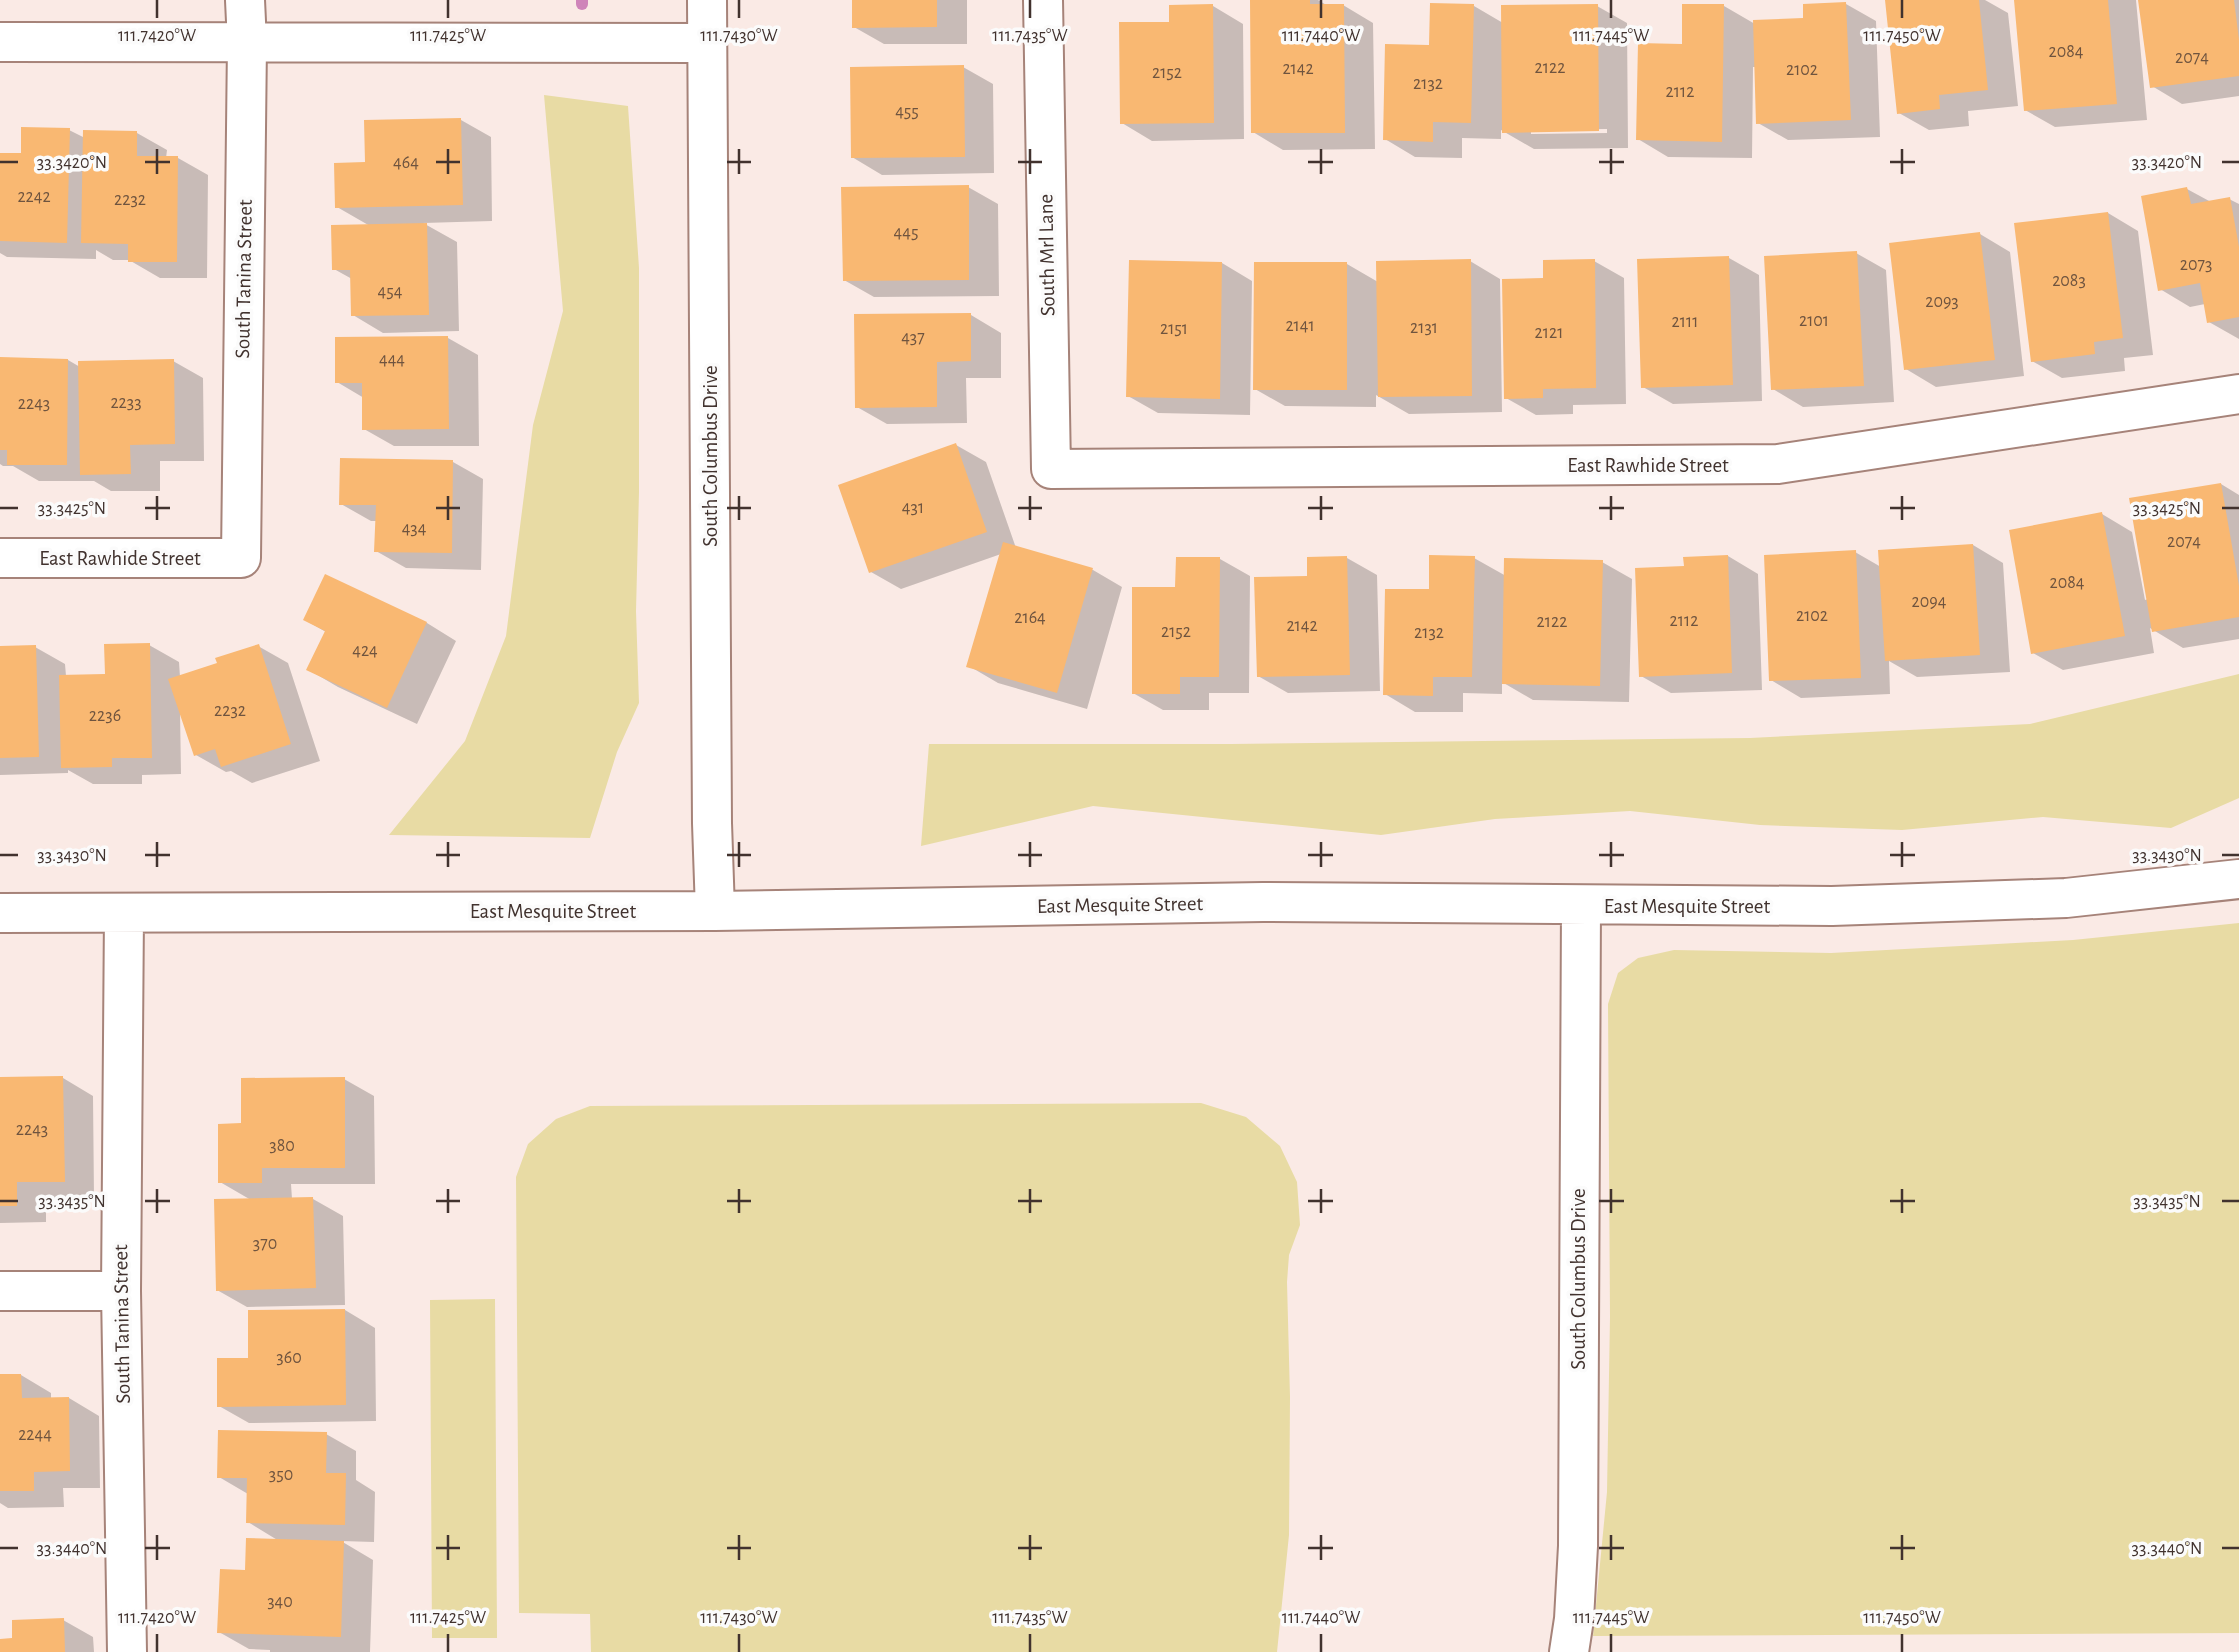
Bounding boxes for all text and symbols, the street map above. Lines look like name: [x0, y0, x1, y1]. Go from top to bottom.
text: 111.7420°W: [118, 27, 196, 45]
text: 111.7425°W: [410, 27, 486, 45]
text: 111.7430°W: [700, 27, 778, 45]
text: 111.7435°W: [992, 27, 1068, 45]
text: 111.7440°W: [1282, 27, 1360, 45]
text: 111.7445°W: [1573, 27, 1649, 45]
text: 111.7450°W: [1863, 27, 1941, 45]
house number: 2084: [2049, 43, 2084, 61]
house number: 2074: [2175, 49, 2209, 67]
house number: 2122: [1535, 59, 1565, 77]
house number: 2142: [1282, 60, 1314, 78]
house number: 2102: [1786, 61, 1818, 79]
house number: 2152: [1152, 64, 1182, 82]
house number: 2132: [1413, 75, 1443, 93]
house number: 2112: [1666, 83, 1694, 101]
house number: 455: [895, 103, 919, 121]
text: 33.3420°N: [37, 154, 107, 172]
house number: 464: [393, 154, 419, 172]
text: 33.3420°N: [2132, 154, 2202, 172]
house number: 2242: [17, 188, 51, 206]
house number: 2232: [114, 191, 146, 209]
street label: South Mrl Lane: [1035, 194, 1059, 316]
street label: South Tanina Street: [232, 199, 256, 359]
house number: 445: [894, 224, 918, 242]
house number: 2073: [2180, 256, 2212, 274]
house number: 2083: [2052, 272, 2086, 290]
house number: 454: [378, 283, 403, 301]
house number: 2093: [1925, 293, 1959, 311]
house number: 2101: [1799, 312, 1829, 330]
house number: 2111: [1672, 313, 1698, 331]
house number: 2141: [1285, 317, 1315, 335]
house number: 2131: [1410, 319, 1438, 337]
house number: 2151: [1160, 320, 1188, 338]
house number: 2121: [1535, 324, 1563, 342]
house number: 437: [901, 329, 925, 347]
house number: 444: [379, 351, 405, 369]
street label: South Columbus Drive: [700, 365, 721, 547]
house number: 2233: [110, 394, 142, 412]
house number: 2243: [18, 395, 50, 413]
street label: East Rawhide Street: [1567, 455, 1729, 476]
house number: 431: [902, 499, 924, 517]
text: 33.3425°N: [38, 500, 106, 518]
text: 33.3425°N: [2133, 500, 2201, 518]
house number: 434: [402, 520, 427, 538]
house number: 2074: [2167, 533, 2201, 551]
street label: East Rawhide Street: [39, 548, 201, 569]
house number: 2084: [2050, 574, 2085, 592]
house number: 2094: [1912, 593, 1947, 611]
house number: 2102: [1796, 607, 1828, 625]
house number: 2164: [1014, 609, 1046, 627]
house number: 2112: [1670, 612, 1698, 630]
house number: 2122: [1537, 613, 1567, 631]
house number: 2142: [1286, 617, 1318, 635]
house number: 2152: [1161, 623, 1191, 641]
house number: 2132: [1414, 624, 1444, 642]
house number: 424: [352, 642, 378, 660]
house number: 2232: [214, 702, 246, 720]
house number: 2236: [89, 707, 121, 725]
text: 33.3430°N: [37, 847, 107, 865]
text: 33.3430°N: [2132, 847, 2202, 865]
street label: East Mesquite Street: [1037, 893, 1204, 917]
street label: East Mesquite Street: [1604, 896, 1771, 917]
street label: East Mesquite Street: [470, 901, 637, 922]
house number: 2243: [16, 1121, 48, 1139]
house number: 380: [269, 1137, 295, 1155]
street label: South Columbus Drive: [1568, 1188, 1589, 1370]
text: 33.3435°N: [38, 1193, 106, 1211]
text: 33.3435°N: [2133, 1193, 2201, 1211]
house number: 370: [253, 1235, 277, 1253]
street label: South Tanina Street: [110, 1244, 134, 1404]
house number: 360: [276, 1349, 302, 1367]
house number: 2244: [18, 1426, 52, 1444]
house number: 350: [269, 1466, 293, 1484]
text: 33.3440°N: [37, 1540, 107, 1558]
text: 33.3440°N: [2132, 1540, 2202, 1558]
house number: 340: [267, 1593, 293, 1611]
text: 111.7420°W: [118, 1609, 196, 1627]
text: 111.7425°W: [410, 1609, 486, 1627]
text: 111.7430°W: [700, 1609, 778, 1627]
text: 111.7435°W: [992, 1609, 1068, 1627]
text: 111.7440°W: [1282, 1609, 1360, 1627]
text: 111.7445°W: [1573, 1609, 1649, 1627]
text: 111.7450°W: [1863, 1609, 1941, 1627]

